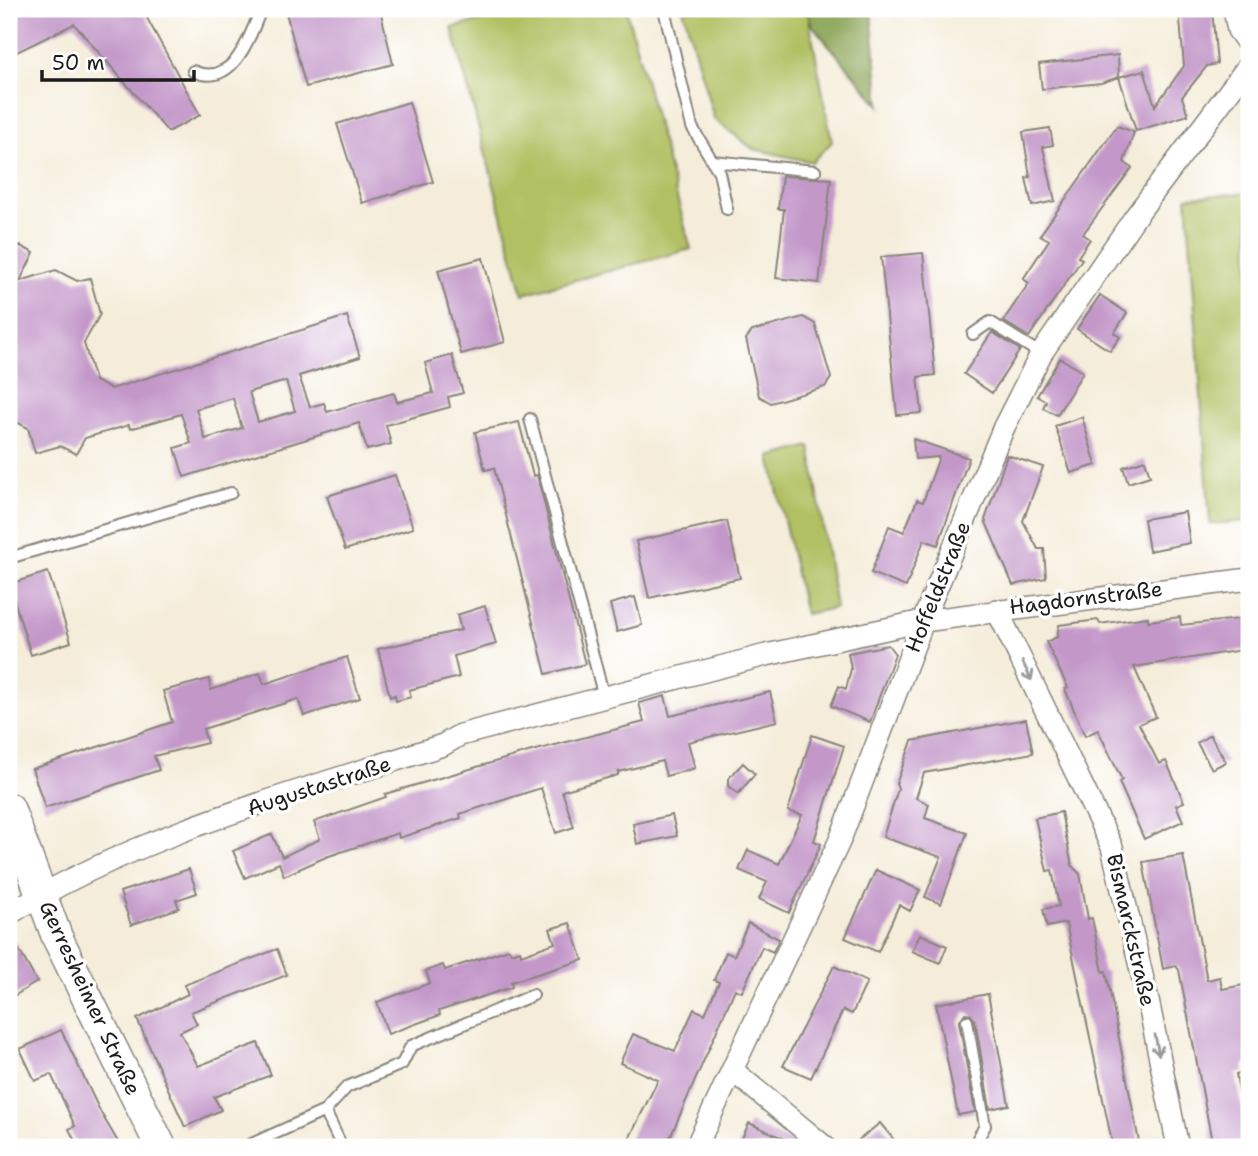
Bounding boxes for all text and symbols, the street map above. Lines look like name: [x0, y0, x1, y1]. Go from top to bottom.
scale bar: [42, 38, 194, 82]
text: 50 m: [52, 49, 105, 77]
street label: Hoffeldstraße: [899, 517, 977, 657]
street label: Hagdornstraße: [1008, 575, 1164, 621]
one-way arrow: [1021, 660, 1034, 681]
street label: Augustastraße: [243, 750, 395, 822]
street label: Bismarckstraße: [1100, 851, 1162, 1009]
street label: Gerresheimer Straße: [33, 896, 147, 1100]
one-way arrow: [1151, 1033, 1165, 1056]

